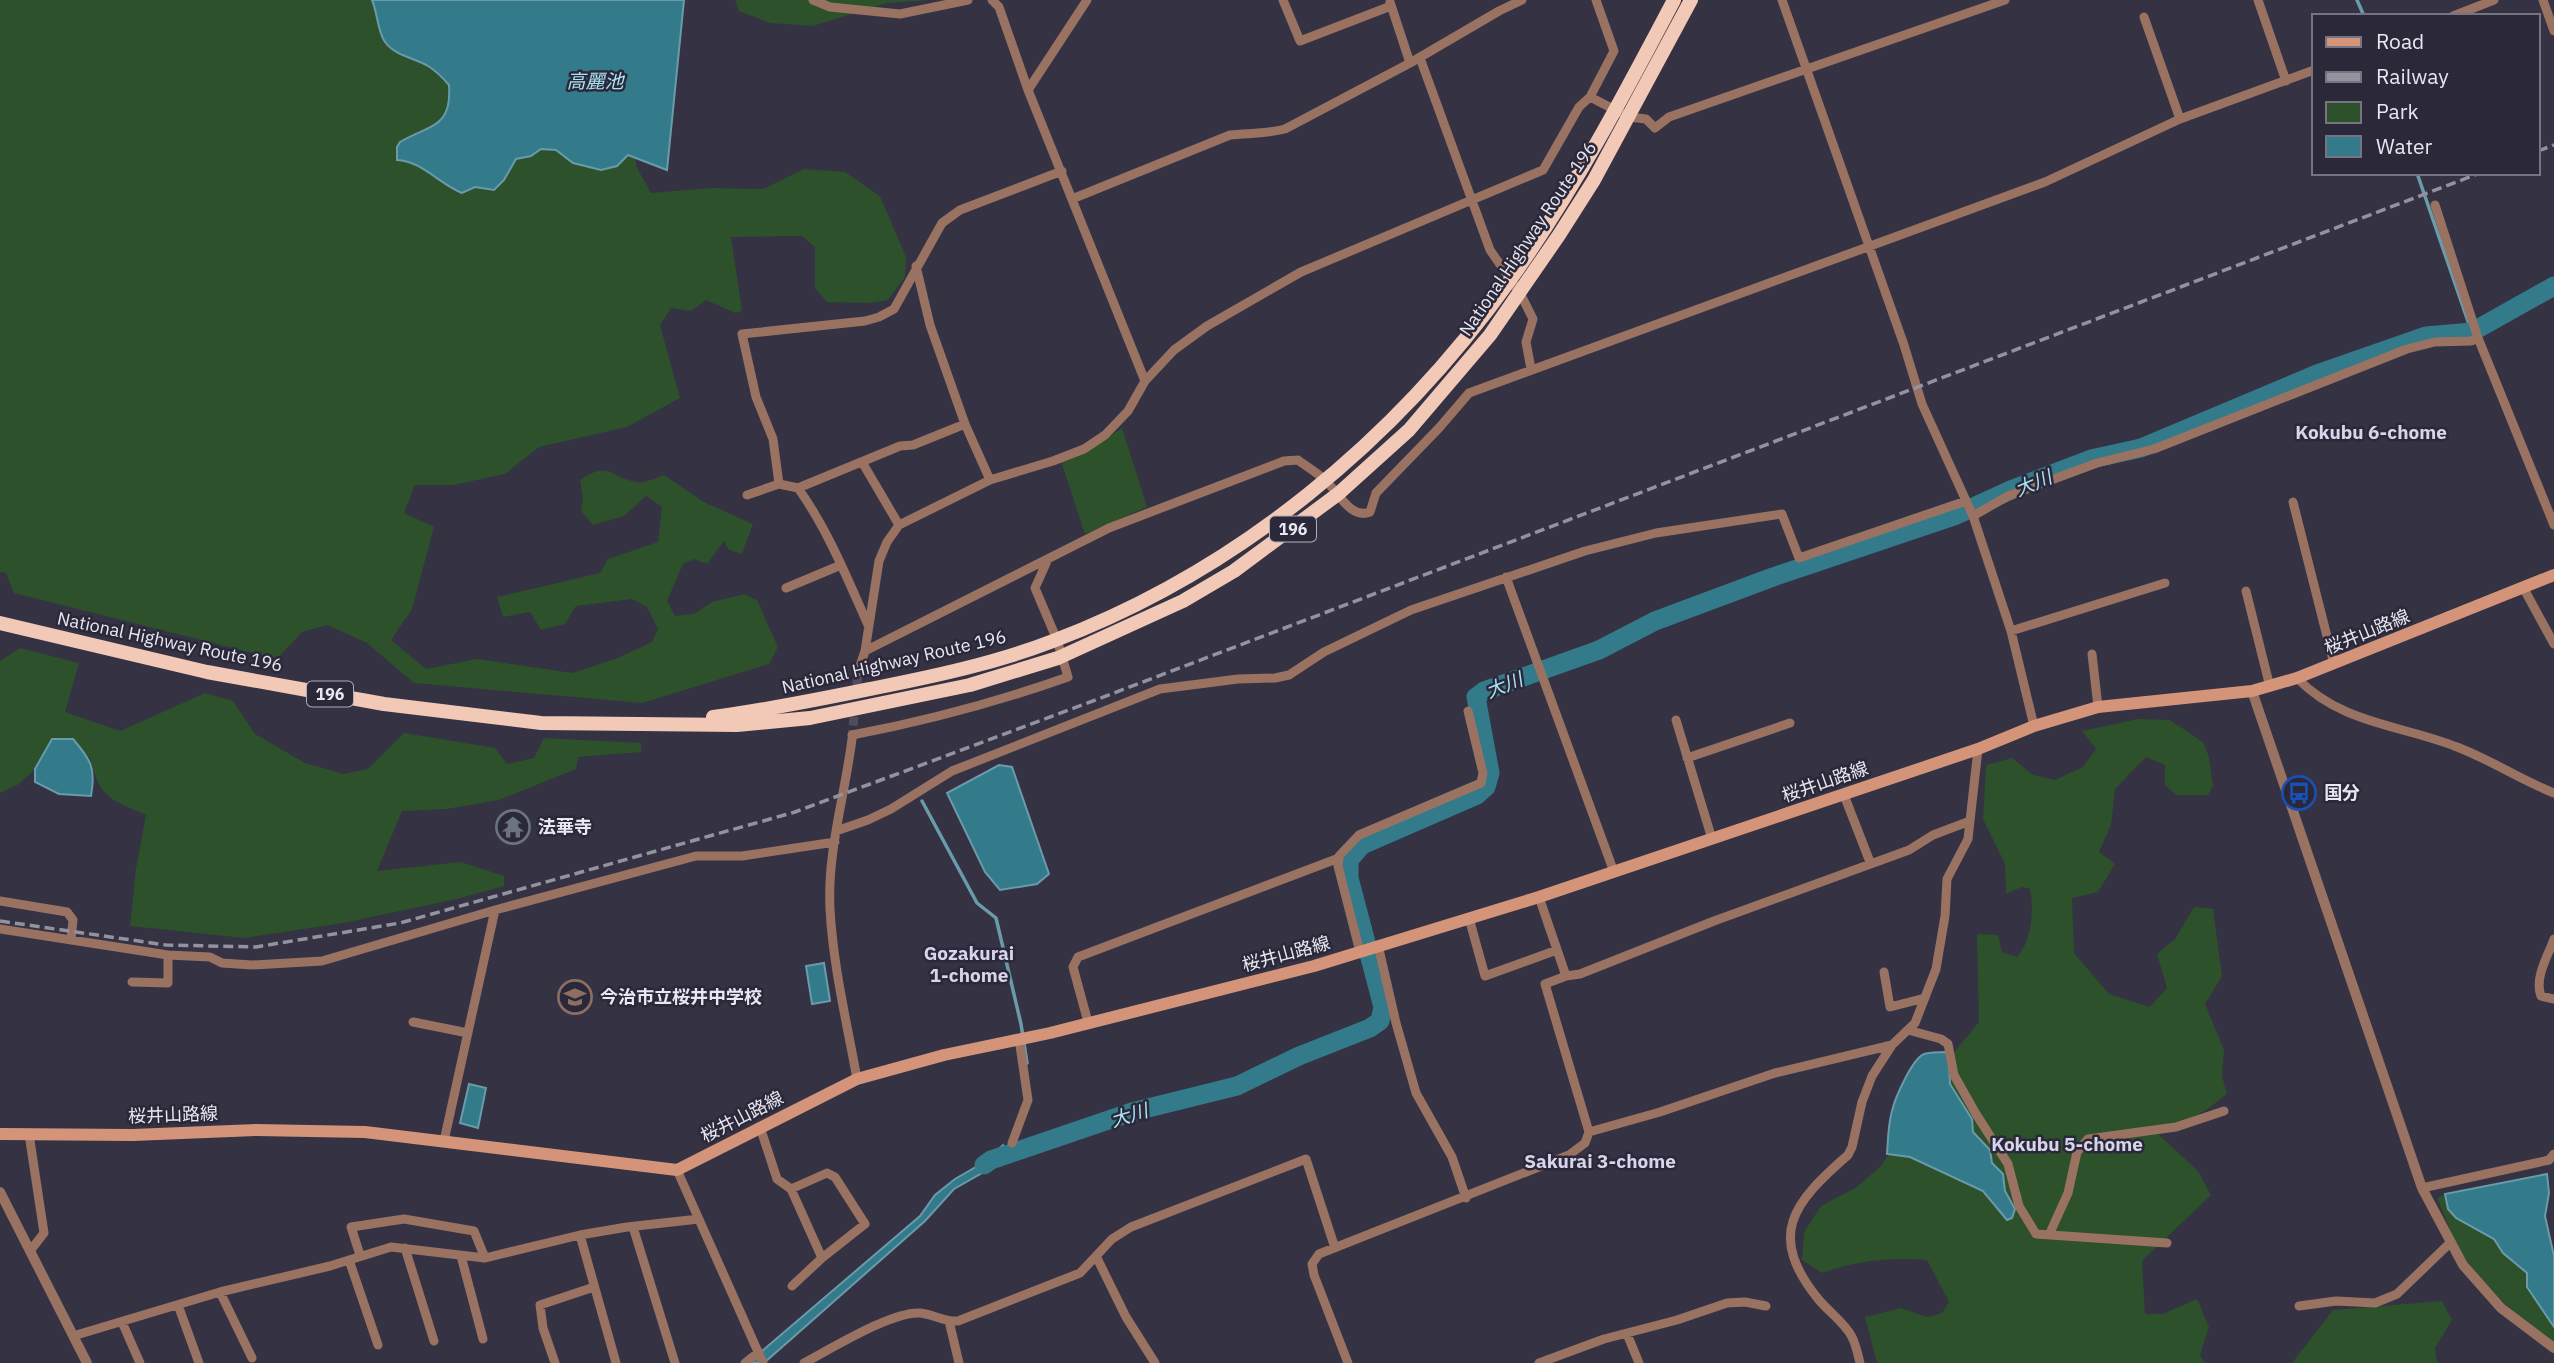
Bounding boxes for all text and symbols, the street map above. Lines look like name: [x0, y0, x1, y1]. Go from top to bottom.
legend: [2312, 14, 2540, 175]
text: Road: [2376, 27, 2424, 55]
text: Railway: [2376, 62, 2449, 90]
water label: 高麗池: [566, 69, 625, 93]
text: Park: [2376, 97, 2419, 125]
text: Water: [2376, 132, 2433, 160]
street label: National Highway Route 196: [1454, 137, 1601, 340]
district label: Kokubu 6-chome: [2295, 420, 2447, 444]
water label: 大川: [2011, 464, 2057, 501]
road number: 196: [1270, 516, 1316, 542]
street label: 桜井山路線: [2321, 604, 2413, 659]
street label: National Highway Route 196: [55, 606, 285, 677]
street label: National Highway Route 196: [779, 624, 1008, 699]
water label: 大川: [1482, 666, 1528, 703]
road number: 196: [307, 681, 353, 706]
street label: 桜井山路線: [1779, 756, 1871, 807]
bus stop icon: 国分: [2280, 774, 2318, 812]
place label: 国分: [2324, 781, 2360, 804]
temple icon: 法華寺: [494, 808, 532, 846]
place label: 法華寺: [538, 815, 592, 838]
street label: 桜井山路線: [1239, 931, 1332, 976]
district label: Gozakurai 1-chome: [924, 941, 1014, 987]
school or university icon: 今治市立桜井中学校: [556, 978, 594, 1016]
place label: 今治市立桜井中学校: [600, 985, 762, 1008]
street label: 桜井山路線: [696, 1086, 787, 1147]
water label: 大川: [1107, 1097, 1153, 1132]
street label: 桜井山路線: [128, 1101, 218, 1128]
district label: Kokubu 5-chome: [1991, 1132, 2143, 1156]
district label: Sakurai 3-chome: [1524, 1149, 1676, 1173]

